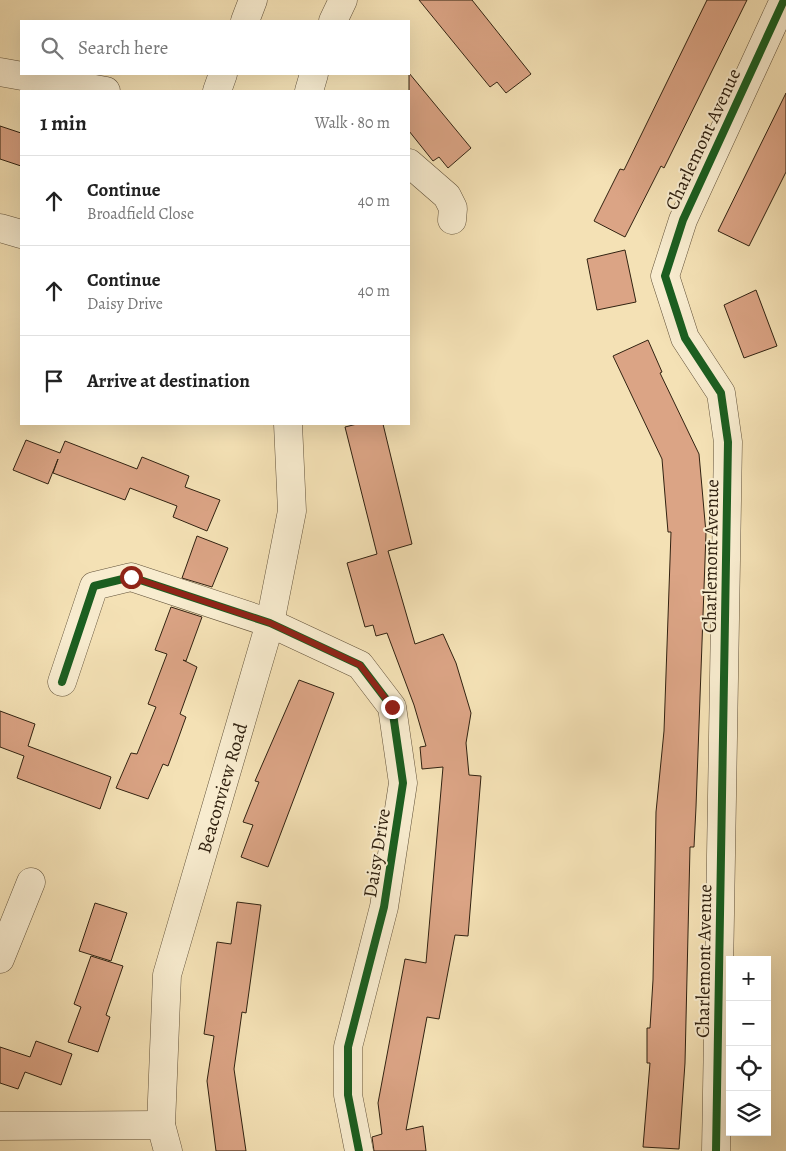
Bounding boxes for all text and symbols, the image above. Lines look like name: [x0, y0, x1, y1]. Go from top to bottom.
search box: [20, 20, 410, 75]
icon: search: [38, 34, 66, 62]
text: Search here: [78, 35, 168, 61]
street label: Charlemont Avenue: [659, 64, 747, 215]
text: 1 min: [40, 109, 87, 137]
text: Walk · 80 m: [315, 112, 390, 134]
text: Continue: [87, 177, 161, 203]
icon: ahead: [40, 187, 68, 215]
text: 40 m: [358, 190, 390, 212]
text: Broadfield Close: [87, 203, 194, 225]
text: Continue: [87, 267, 161, 293]
icon: ahead: [40, 277, 68, 305]
text: 40 m: [358, 280, 390, 302]
text: Daisy Drive: [87, 293, 163, 315]
icon: arrive: [40, 367, 68, 395]
text: Arrive at destination: [87, 368, 250, 394]
street label: Charlemont Avenue: [697, 479, 725, 633]
route start: [120, 566, 143, 589]
route end: [381, 696, 404, 719]
street label: Beaconview Road: [191, 719, 254, 857]
street label: Daisy Drive: [357, 807, 397, 900]
street label: Charlemont Avenue: [690, 884, 718, 1038]
map controls: [726, 956, 771, 1136]
button: +: [726, 956, 771, 1001]
button: −: [726, 1001, 771, 1046]
button: locate: [726, 1046, 771, 1091]
button: layers: [726, 1091, 771, 1136]

